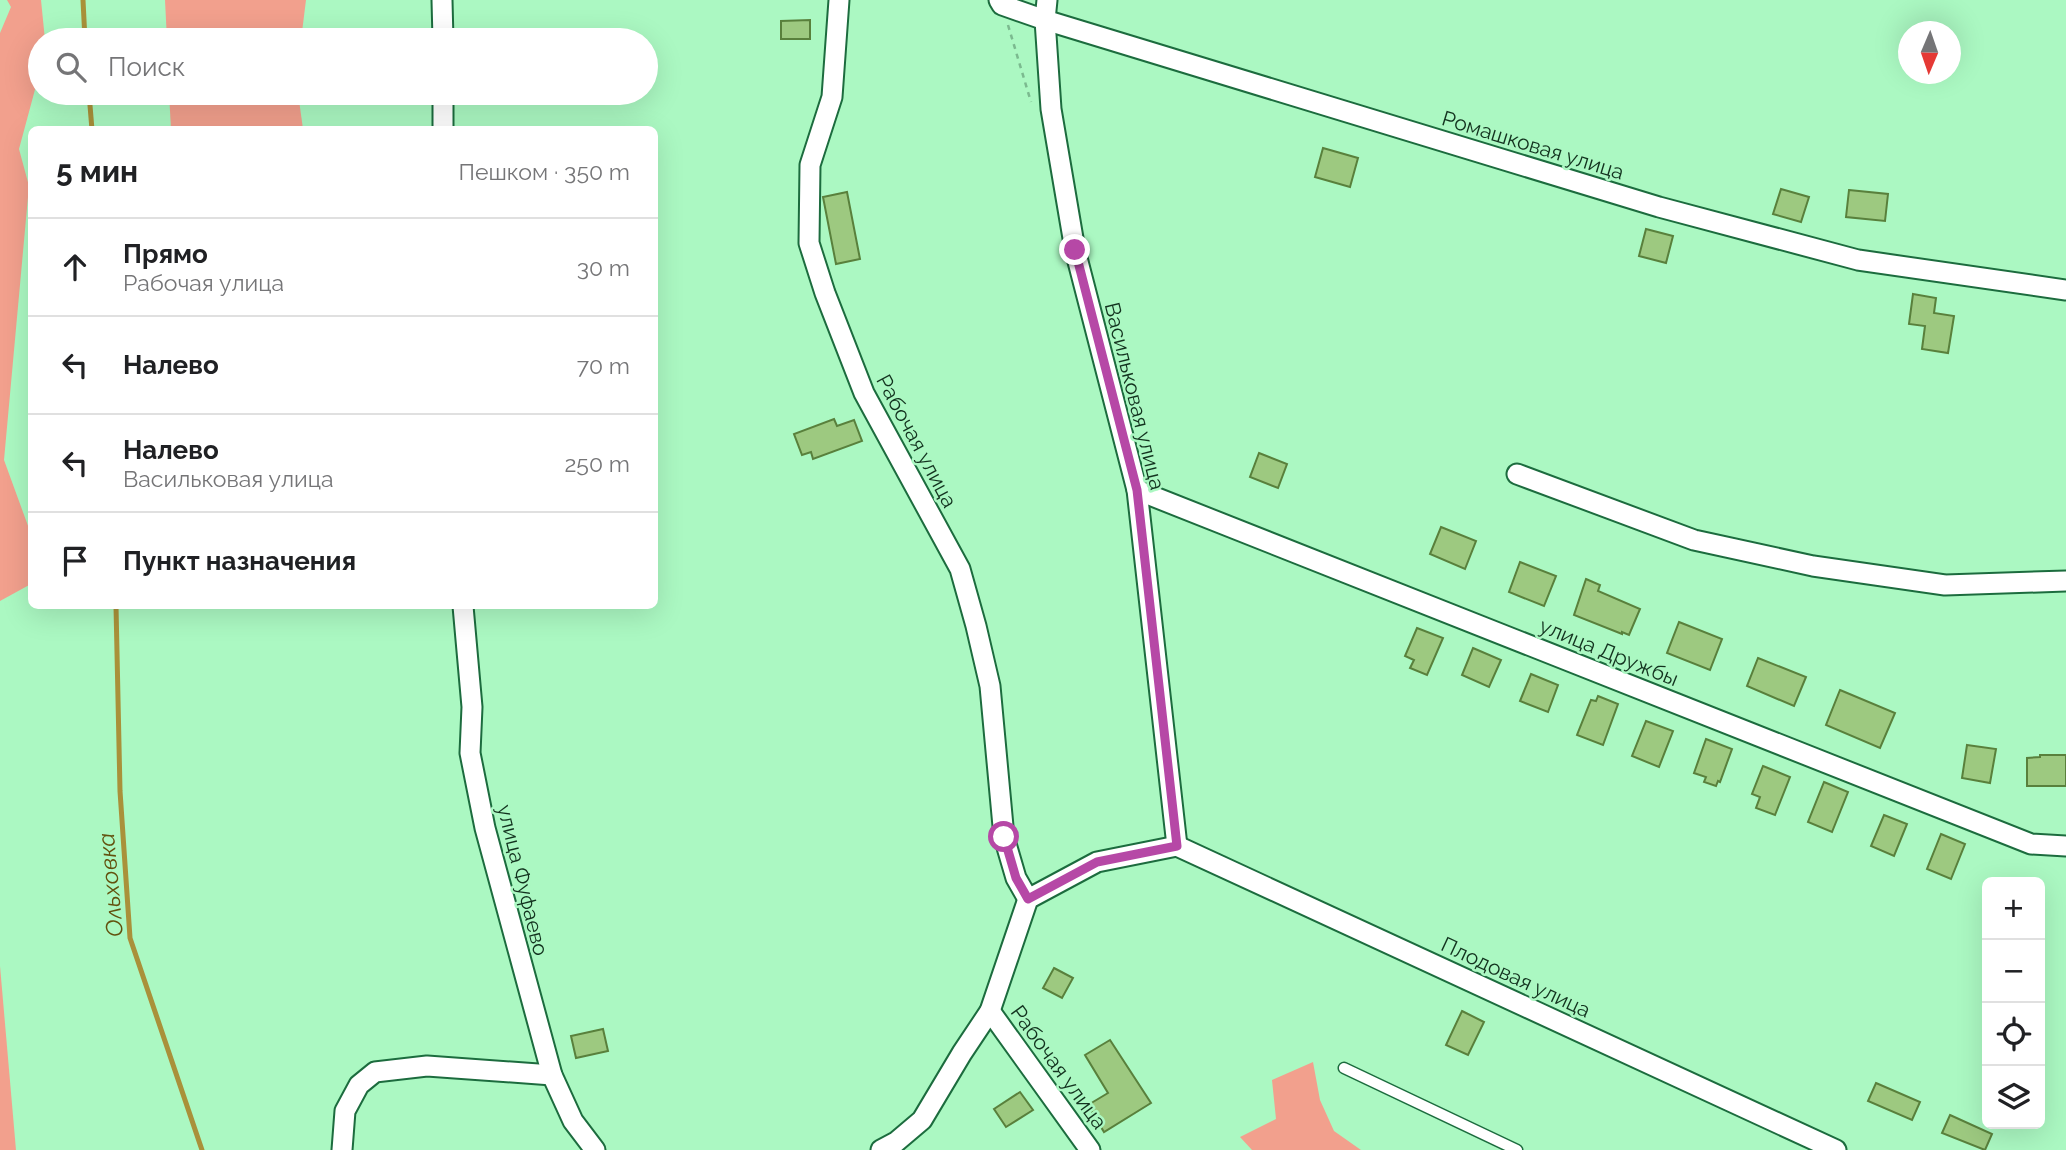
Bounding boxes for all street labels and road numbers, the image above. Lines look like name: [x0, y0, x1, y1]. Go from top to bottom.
street label: Ромашковая улица: [1439, 105, 1627, 185]
street label: Васильковая улица: [1100, 300, 1170, 492]
street label: Рабочая улица: [871, 370, 963, 512]
street label: улица Дружбы: [1536, 613, 1682, 691]
street label: улица Фуфаево: [492, 802, 554, 958]
street label: Плодовая улица: [1437, 931, 1595, 1023]
street label: Рабочая улица: [1006, 1000, 1112, 1134]

